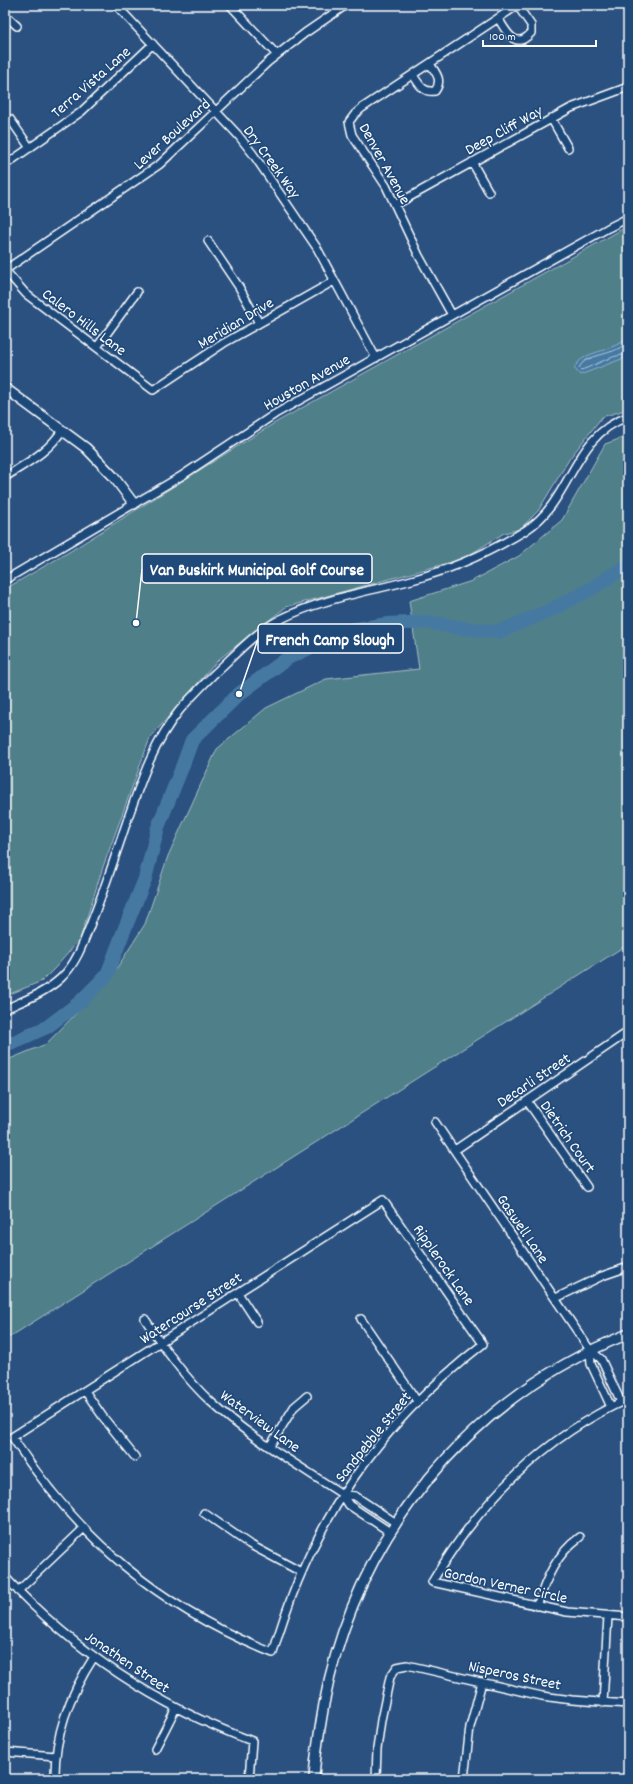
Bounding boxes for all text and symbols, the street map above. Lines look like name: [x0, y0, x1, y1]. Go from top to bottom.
scale bar: [483, 22, 596, 48]
text: 100 m: [489, 29, 516, 46]
street label: Terra Vista Lane: [47, 42, 137, 124]
street label: Lever Boulevard: [129, 94, 216, 176]
street label: Deep Cliff Way: [461, 100, 548, 162]
street label: Denver Avenue: [352, 119, 416, 209]
street label: Dry Creek Way: [237, 121, 306, 204]
street label: Calero Hills Lane: [36, 284, 131, 362]
street label: Meridian Drive: [194, 292, 279, 356]
street label: Houston Avenue: [260, 349, 355, 417]
callout: Van Buskirk Municipal Golf Course: [142, 554, 372, 583]
text: Van Buskirk Municipal Golf Course: [150, 560, 364, 584]
callout: French Camp Slough: [258, 624, 403, 653]
text: French Camp Slough: [265, 630, 395, 654]
street label: Decarli Street: [493, 1048, 576, 1114]
street label: Dietrich Court: [533, 1096, 601, 1179]
street label: Gaswell Lane: [490, 1190, 554, 1269]
street label: Ripplerock Lane: [406, 1220, 479, 1311]
street label: Watercourse Street: [135, 1267, 247, 1351]
street label: Waterview Lane: [214, 1385, 305, 1459]
street label: Sandpebble Street: [330, 1387, 418, 1488]
street label: Gordon Verner Circle: [442, 1562, 569, 1611]
street label: Jonathen Street: [80, 1626, 174, 1700]
street label: Nisperos Street: [466, 1655, 563, 1698]

